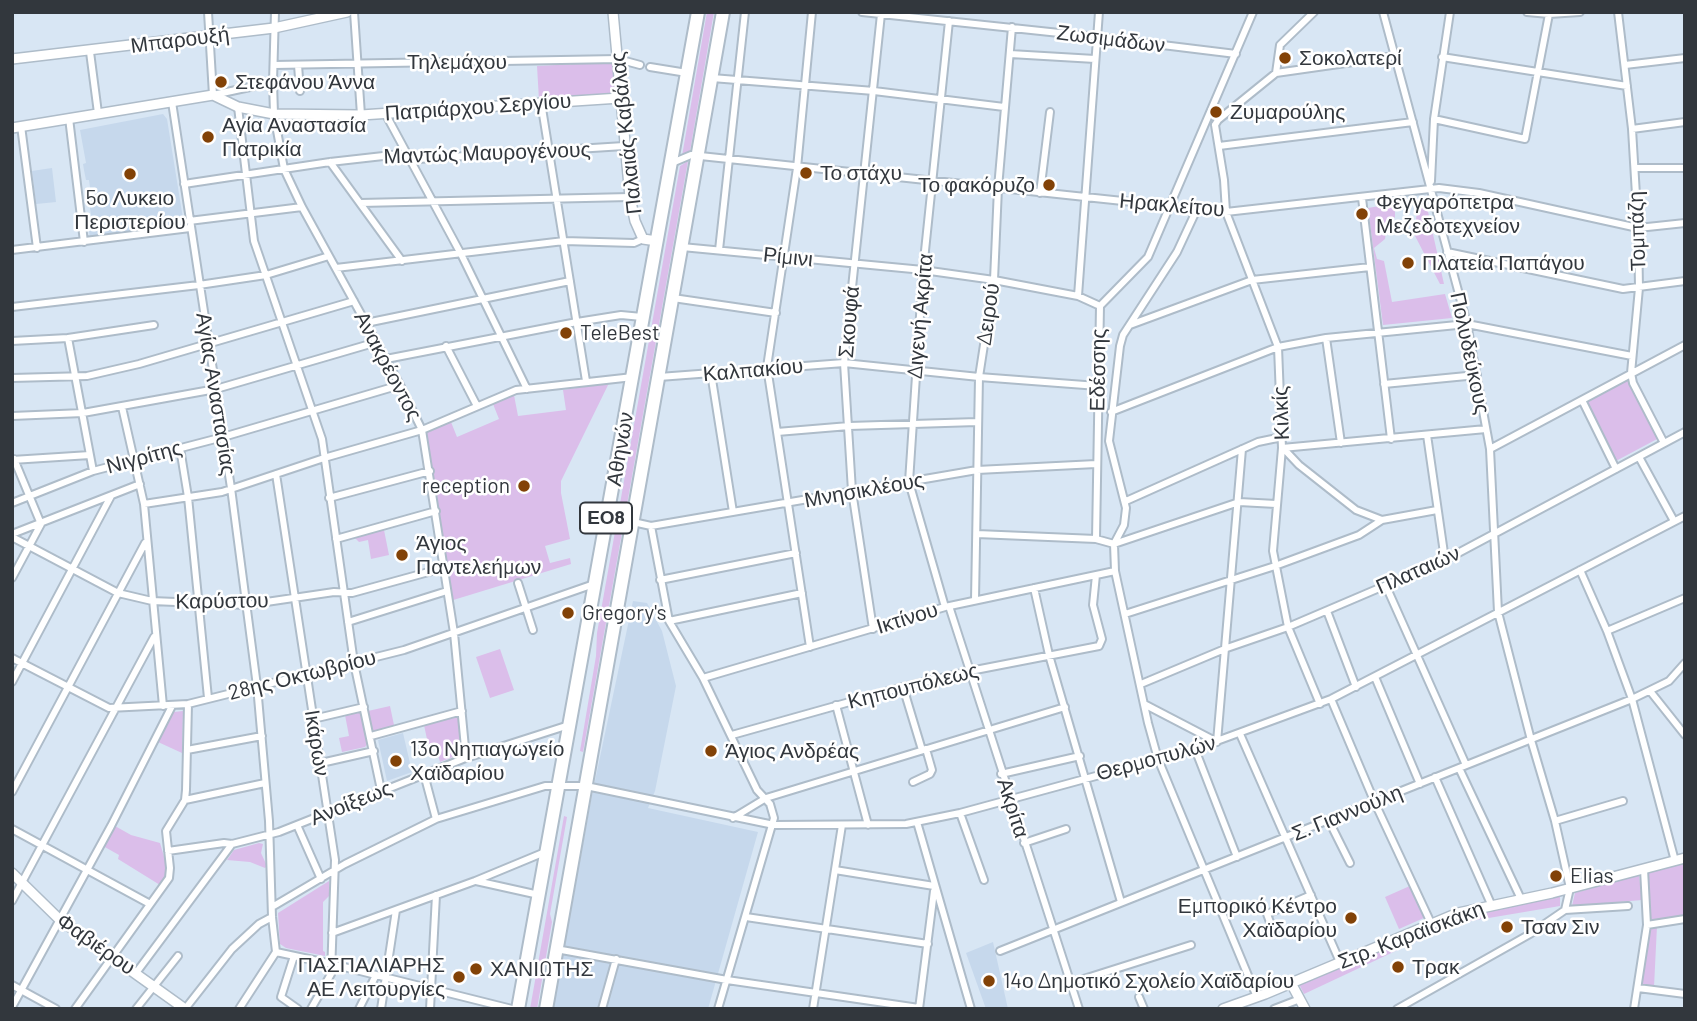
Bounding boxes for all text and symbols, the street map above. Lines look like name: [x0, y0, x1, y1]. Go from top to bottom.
street label: Ζωσιμάδων: [1055, 20, 1167, 58]
street label: Μπαρουξή: [129, 21, 231, 59]
place label: Σοκολατερί: [1299, 45, 1402, 71]
street label: Τηλεμάχου: [407, 49, 507, 75]
street label: Παλαιάς Καβάλας: [605, 50, 647, 216]
marker: Σοκολατερί: [1277, 50, 1293, 66]
place label: Στεφάνου Άννα: [235, 69, 375, 95]
marker: Στεφάνου Άννα: [213, 74, 229, 90]
street label: Πατριάρχου Σεργίου: [384, 88, 572, 126]
place label: Ζυμαρούλης: [1230, 99, 1345, 125]
marker: Ζυμαρούλης: [1208, 104, 1224, 120]
place label: Αγία Αναστασία Πατρικία: [222, 112, 366, 162]
marker: Αγία Αναστασία Πατρικία: [200, 129, 216, 145]
street label: Μαντώς Μαυρογένους: [383, 137, 591, 169]
place label: Το στάχυ: [820, 160, 902, 186]
marker: Το στάχυ: [798, 165, 814, 181]
marker: 5ο Λυκειο Περιστερίου: [122, 166, 138, 182]
place label: Το φακόρυζο: [918, 172, 1035, 198]
marker: Το φακόρυζο: [1041, 177, 1057, 193]
place label: 5ο Λυκειο Περιστερίου: [74, 185, 186, 235]
street label: Ηρακλείτου: [1118, 188, 1226, 222]
place label: Φεγγαρόπετρα Μεζεδοτεχνείον: [1376, 189, 1520, 239]
street label: Τομπάζη: [1623, 191, 1651, 271]
marker: Φεγγαρόπετρα Μεζεδοτεχνείον: [1354, 206, 1370, 222]
street label: Ρίμινι: [762, 242, 814, 272]
place label: Πλατεία Παπάγου: [1422, 250, 1585, 276]
street label: Διγενή Ακρίτα: [902, 252, 938, 380]
marker: Πλατεία Παπάγου: [1400, 255, 1416, 271]
street label: Δειρού: [971, 281, 1005, 347]
street label: Σκουφά: [833, 285, 865, 359]
street label: Πολυδεύκους: [1445, 290, 1495, 416]
street label: Ανακρέοντος: [349, 307, 427, 425]
street label: Αγίας Αναστασίας: [191, 311, 241, 477]
place label: TeleBest: [580, 320, 660, 346]
marker: TeleBest: [558, 325, 574, 341]
street label: Εδέσσης: [1085, 328, 1111, 412]
street label: Καλπακίου: [702, 353, 804, 387]
street label: Κιλκίς: [1267, 385, 1295, 441]
street label: Αθηνών: [601, 410, 639, 488]
street label: Νιγρίτης: [104, 435, 184, 479]
street label: Μνησικλέους: [802, 467, 926, 513]
place label: reception: [422, 473, 510, 499]
marker: reception: [516, 478, 532, 494]
road number: ΕΟ8: [580, 503, 632, 534]
place label: Άγιος Παντελεήμων: [416, 530, 541, 580]
street label: Πλαταιών: [1372, 540, 1464, 600]
marker: Άγιος Παντελεήμων: [394, 547, 410, 563]
street label: Καρύστου: [175, 588, 269, 614]
street label: Ικτίνου: [873, 597, 941, 639]
place label: Gregory's: [582, 600, 667, 626]
marker: Gregory's: [560, 605, 576, 621]
street label: 28ης Οκτωβρίου: [226, 644, 378, 706]
street label: Κηπουπόλεως: [845, 658, 981, 714]
street label: Ικάρων: [299, 708, 335, 778]
street label: Θερμοπυλών: [1093, 730, 1219, 786]
place label: 13ο Νηπιαγωγείο Χαϊδαρίου: [410, 736, 564, 786]
place label: Άγιος Ανδρέας: [725, 738, 859, 764]
marker: Άγιος Ανδρέας: [703, 743, 719, 759]
marker: 13ο Νηπιαγωγείο Χαϊδαρίου: [388, 753, 404, 769]
street label: Ανοίξεως: [307, 775, 395, 831]
street label: Ακρίτα: [992, 775, 1034, 841]
street label: Σ. Γιαννούλη: [1288, 779, 1406, 847]
place label: Elias: [1570, 863, 1614, 889]
marker: Elias: [1548, 868, 1564, 884]
place label: Εμπορικό Κέντρο Χαϊδαρίου: [1178, 893, 1337, 943]
street label: Στρ. Καραϊσκάκη: [1334, 896, 1488, 974]
street label: Φαβιέρου: [52, 908, 140, 980]
marker: Εμπορικό Κέντρο Χαϊδαρίου: [1343, 910, 1359, 926]
place label: Τσαν Σιν: [1521, 914, 1599, 940]
marker: Τσαν Σιν: [1499, 919, 1515, 935]
place label: ΠΑΣΠΑΛΙΑΡΗΣ ΑΕ Λειτουργίες: [298, 952, 445, 1002]
place label: Τρακ: [1412, 954, 1459, 980]
place label: ΧΑΝΙΩΤΗΣ: [490, 956, 593, 982]
marker: Τρακ: [1390, 959, 1406, 975]
marker: ΧΑΝΙΩΤΗΣ: [468, 961, 484, 977]
place label: 14ο Δημοτικό Σχολείο Χαϊδαρίου: [1003, 968, 1294, 994]
marker: ΠΑΣΠΑΛΙΑΡΗΣ ΑΕ Λειτουργίες: [451, 969, 467, 985]
marker: 14ο Δημοτικό Σχολείο Χαϊδαρίου: [981, 973, 997, 989]

